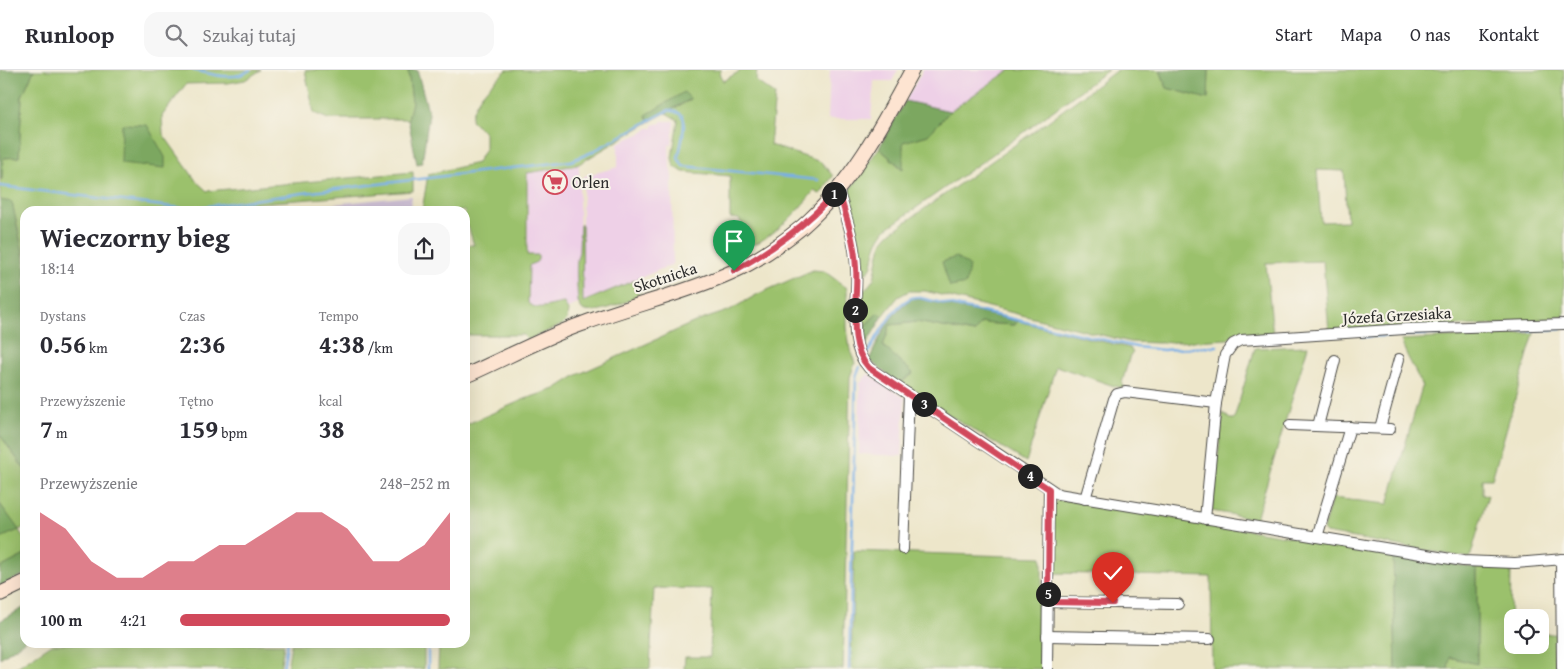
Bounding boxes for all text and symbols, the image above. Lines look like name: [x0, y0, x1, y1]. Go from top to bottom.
search box: [144, 12, 494, 57]
text: Runloop: [25, 17, 114, 52]
icon: search: [162, 21, 190, 49]
text: Szukaj tutaj: [202, 21, 296, 49]
text: Start: [1275, 21, 1313, 48]
text: Mapa: [1341, 21, 1382, 48]
text: O nas: [1410, 21, 1451, 48]
text: Kontakt: [1479, 21, 1539, 48]
supermarket icon: Orlen: [542, 169, 568, 195]
place label: Orlen: [572, 170, 609, 194]
pin: 1: [822, 182, 846, 206]
text: 1: [831, 184, 838, 204]
text: Wieczorny bieg: [40, 216, 230, 257]
pin: [713, 220, 755, 271]
button: share: [398, 223, 450, 275]
icon: arrive: [720, 227, 748, 255]
street label: Skotnicka: [630, 255, 700, 299]
text: 18:14: [40, 256, 75, 280]
pin: 2: [842, 298, 868, 322]
text: 2: [852, 300, 859, 320]
street label: Józefa Grzesiaka: [1340, 300, 1452, 330]
text: Dystans: [40, 306, 86, 326]
text: Czas: [179, 306, 205, 326]
text: Tempo: [319, 306, 359, 326]
text: 0.56: [40, 326, 86, 362]
text: 2:36: [179, 326, 225, 362]
text: 4:38: [319, 326, 365, 362]
text: km: [86, 338, 108, 358]
text: /km: [365, 338, 393, 358]
text: Przewyższenie: [40, 391, 126, 411]
text: Tętno: [179, 391, 214, 411]
text: kcal: [319, 391, 343, 411]
pin: 3: [912, 392, 936, 416]
text: 3: [921, 394, 928, 414]
text: 7: [40, 411, 53, 447]
text: 159: [179, 411, 218, 447]
text: 38: [319, 411, 345, 447]
text: m: [53, 423, 67, 443]
text: bpm: [218, 423, 248, 443]
pin: 4: [1018, 464, 1042, 488]
text: 4: [1027, 466, 1034, 486]
text: Przewyższenie: [40, 471, 138, 495]
text: 248–252 m: [380, 471, 450, 495]
pin: [1092, 552, 1134, 603]
icon: check: [1099, 559, 1127, 587]
pin: 5: [1036, 582, 1060, 606]
text: 5: [1045, 584, 1052, 604]
text: 100 m: [40, 608, 82, 632]
text: 4:21: [120, 608, 147, 632]
map controls: [1504, 609, 1549, 654]
button: locate: [1504, 609, 1549, 654]

